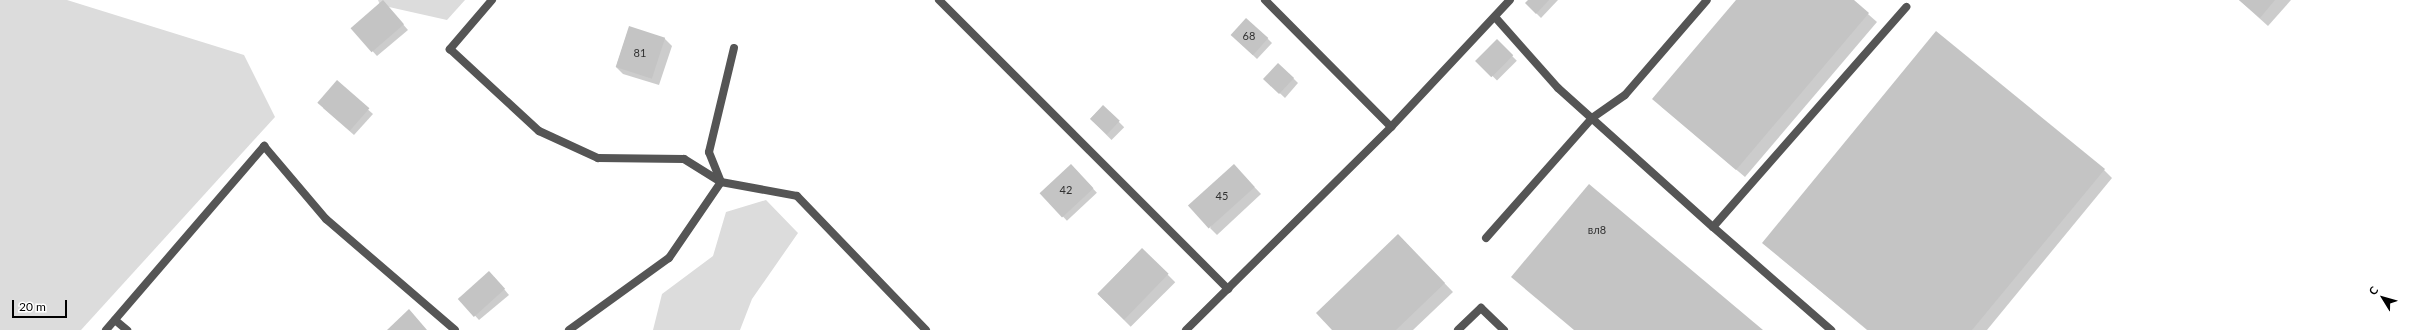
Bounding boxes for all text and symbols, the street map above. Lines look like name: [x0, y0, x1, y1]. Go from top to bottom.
house number: 68: [1243, 29, 1255, 43]
house number: 81: [634, 46, 646, 60]
house number: 42: [1060, 183, 1072, 197]
house number: 45: [1216, 189, 1228, 203]
house number: вл8: [1588, 223, 1606, 237]
north arrow: [2363, 278, 2403, 318]
text: С: [2366, 284, 2380, 297]
scale bar: [14, 292, 69, 318]
text: 20 m: [19, 299, 46, 314]

